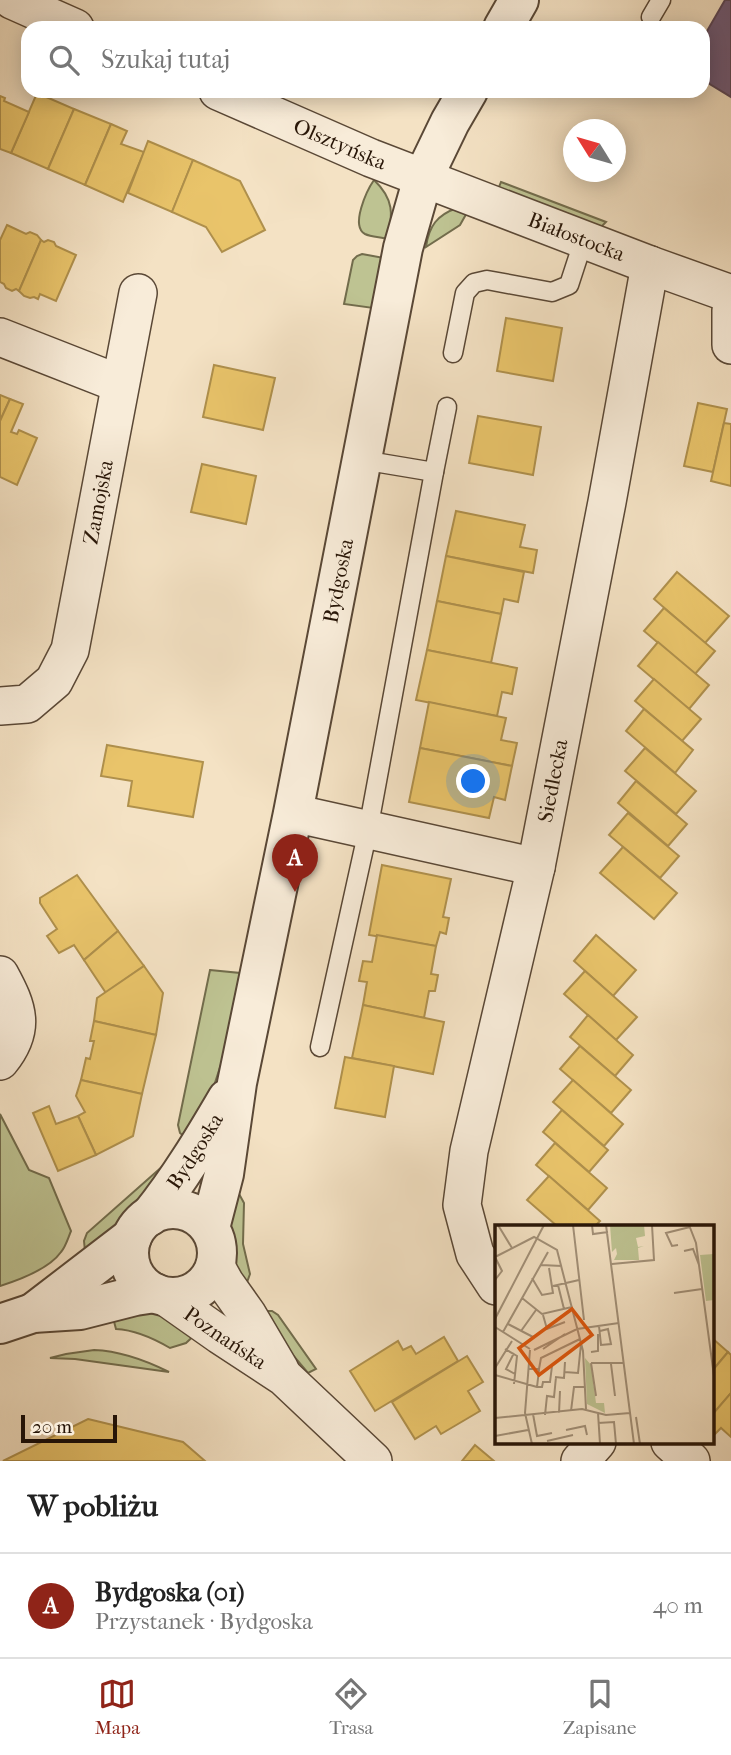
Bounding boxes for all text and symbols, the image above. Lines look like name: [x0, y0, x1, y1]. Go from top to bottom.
search box: [21, 21, 710, 98]
icon: search: [45, 41, 83, 79]
text: Szukaj tutaj: [101, 44, 230, 75]
street label: Olsztyńska: [290, 114, 390, 175]
north arrow: [563, 119, 626, 182]
street label: Białostocka: [525, 207, 628, 266]
street label: Zamojska: [78, 458, 118, 546]
street label: Bydgoska: [318, 536, 358, 625]
street label: Siedlecka: [533, 737, 573, 825]
your location: [456, 764, 490, 798]
pin: A: [272, 834, 318, 892]
street label: Bydgoska: [162, 1109, 228, 1194]
inset map: [495, 1225, 714, 1444]
street label: Poznańska: [179, 1301, 271, 1374]
scale bar: [21, 1412, 117, 1444]
text: 20 m: [32, 1416, 72, 1438]
text: W pobliżu: [28, 1489, 158, 1524]
text: Bydgoska (01): [95, 1577, 244, 1608]
text: A: [44, 1592, 58, 1619]
text: 40 m: [653, 1592, 703, 1619]
text: Przystanek · Bydgoska: [95, 1608, 313, 1635]
tab: Mapa: [95, 1675, 140, 1739]
tab: Trasa: [329, 1675, 373, 1739]
tab: Zapisane: [563, 1675, 636, 1739]

